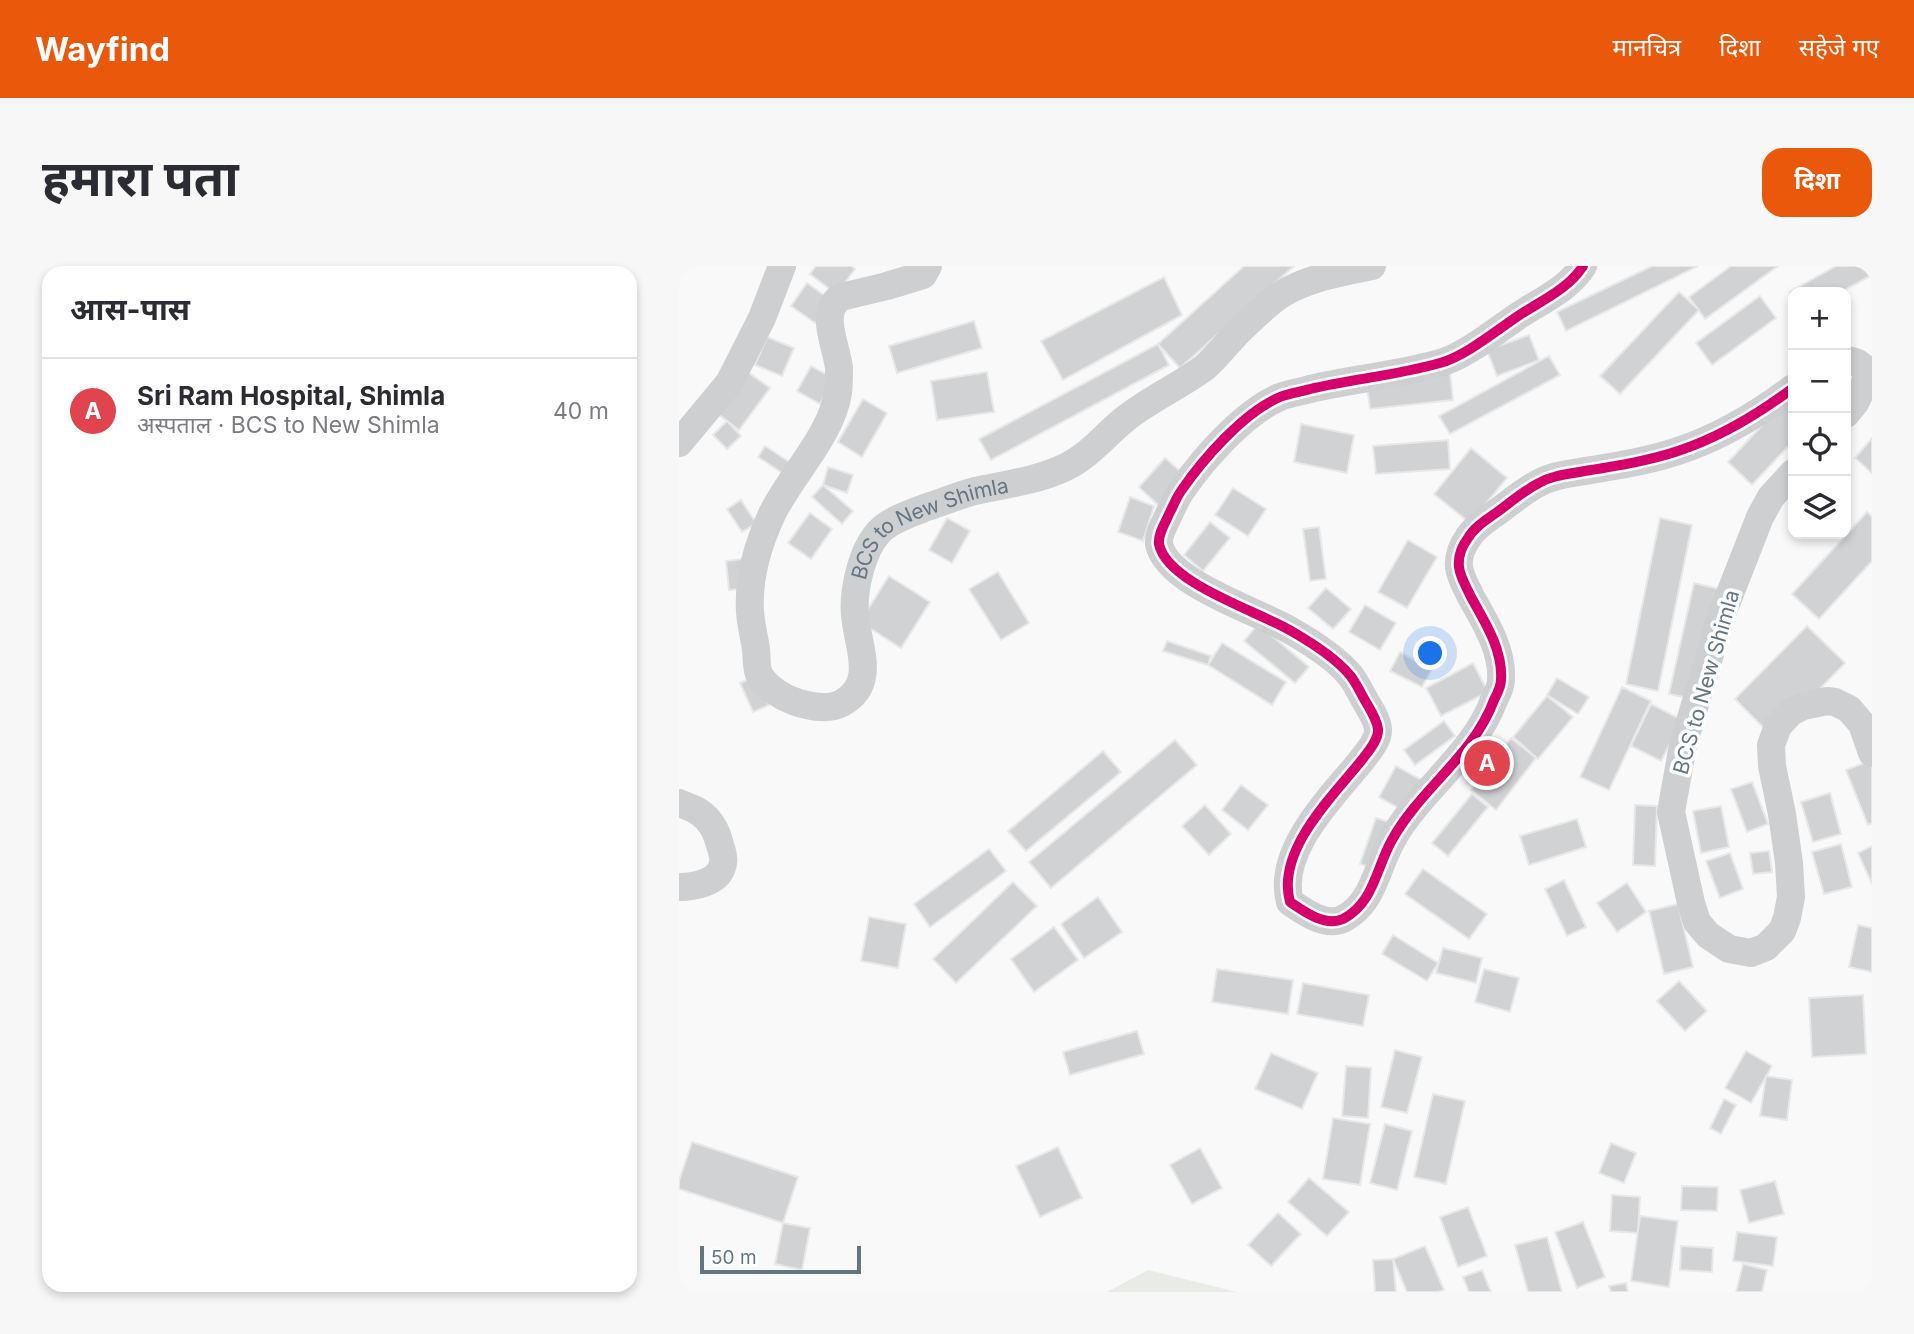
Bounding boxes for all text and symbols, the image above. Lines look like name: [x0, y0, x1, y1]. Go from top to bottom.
text: Wayfind: [35, 29, 170, 69]
text: मानचित्र: [1613, 33, 1681, 62]
text: दिशा: [1719, 33, 1761, 62]
text: सहेजे गए: [1799, 33, 1879, 62]
button: दिशा: [1762, 148, 1872, 217]
text: हमारा पता: [42, 149, 239, 208]
map controls: [1788, 287, 1851, 539]
button: +: [1788, 287, 1851, 350]
text: आस-पास: [70, 291, 190, 327]
button: −: [1788, 350, 1851, 413]
text: Sri Ram Hospital, Shimla: [137, 380, 445, 411]
text: A: [84, 397, 102, 425]
text: 40 m: [553, 397, 609, 425]
text: अस्पताल · BCS to New Shimla: [137, 411, 440, 439]
button: locate: [1788, 413, 1851, 476]
street label: BCS to New Shimla: [846, 472, 1010, 582]
button: layers: [1788, 476, 1851, 539]
street label: BCS to New Shimla: [1668, 587, 1744, 777]
your location: [1413, 636, 1447, 670]
pin: A: [1464, 737, 1510, 789]
scale bar: [700, 1243, 861, 1275]
text: 50 m: [711, 1246, 757, 1269]

